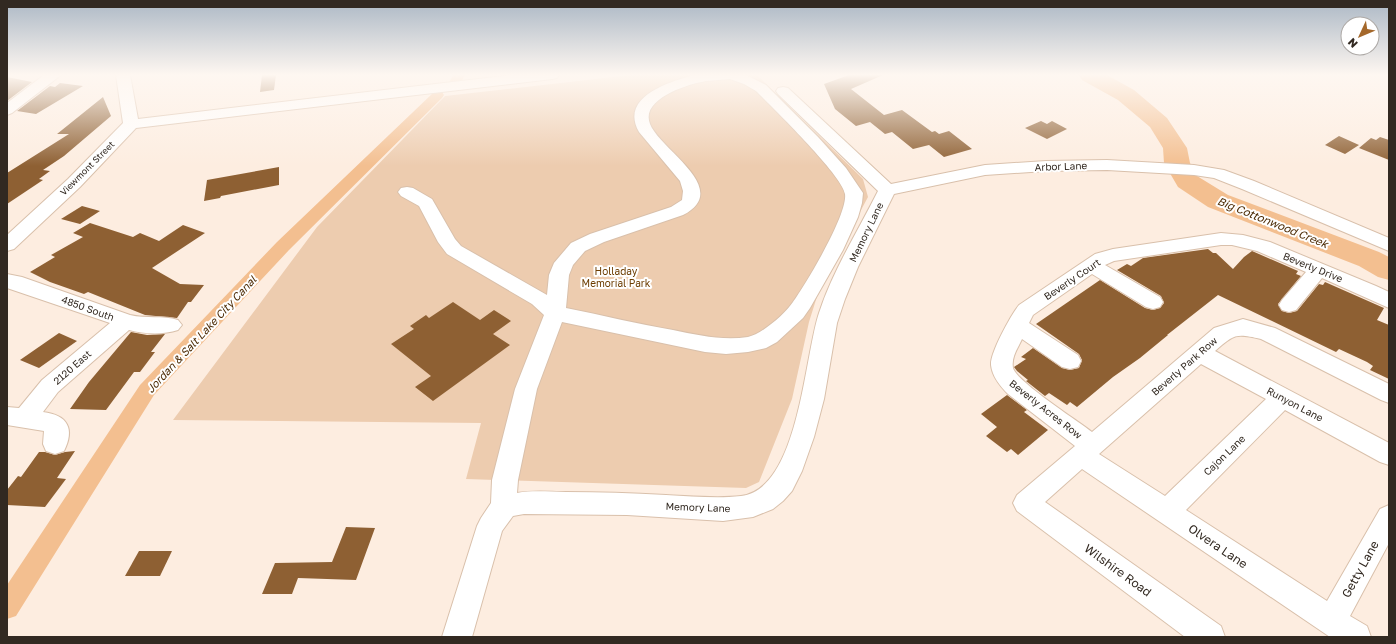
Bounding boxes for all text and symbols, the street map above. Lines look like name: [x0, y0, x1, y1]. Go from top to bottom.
north arrow: [1340, 16, 1380, 56]
text: N: [1345, 36, 1360, 51]
street label: Viewmont Street: [58, 138, 117, 197]
street label: Arbor Lane: [1035, 159, 1088, 173]
water label: Big Cottonwood Creek: [1215, 194, 1332, 252]
street label: Memory Lane: [846, 200, 886, 264]
street label: Beverly Drive: [1281, 250, 1345, 284]
street label: Beverly Court: [1042, 256, 1102, 302]
park label: Holladay Memorial Park: [582, 265, 651, 289]
water label: Jordan & Salt Lake City Canal: [143, 273, 260, 396]
street label: 4850 South: [60, 293, 116, 323]
street label: Beverly Park Row: [1149, 334, 1219, 398]
street label: 2120 East: [51, 347, 93, 387]
street label: Beverly Acres Row: [1007, 377, 1085, 441]
street label: Runyon Lane: [1265, 384, 1325, 424]
street label: Cajon Lane: [1201, 432, 1247, 478]
street label: Memory Lane: [665, 500, 731, 514]
street label: Olvera Lane: [1185, 521, 1251, 571]
street label: Getty Lane: [1338, 538, 1382, 600]
street label: Wilshire Road: [1081, 541, 1155, 599]

